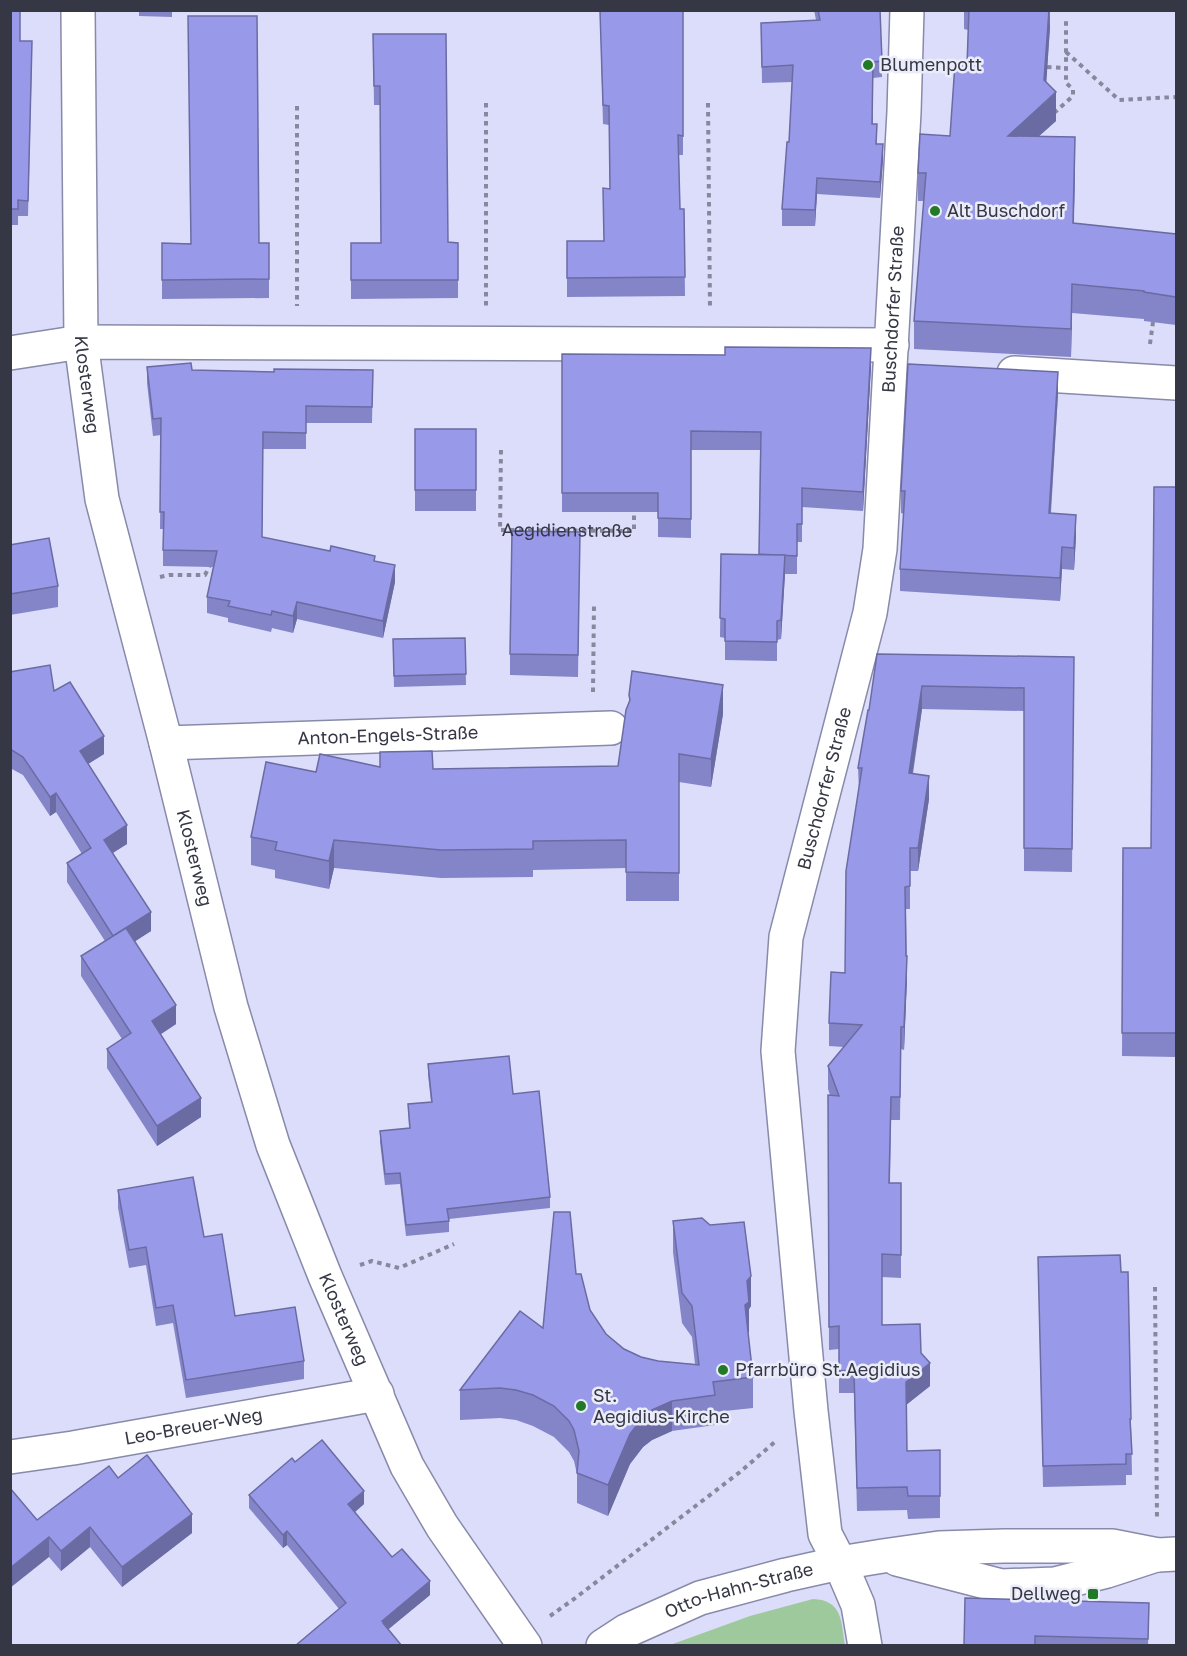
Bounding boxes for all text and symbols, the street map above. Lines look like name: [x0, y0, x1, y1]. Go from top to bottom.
place label: Blumenpott: [880, 53, 982, 75]
marker: Blumenpott: [861, 58, 875, 72]
place label: Alt Buschdorf: [947, 199, 1065, 221]
marker: Alt Buschdorf: [928, 204, 942, 218]
street label: Buschdorfer Straße: [877, 225, 908, 393]
street label: Klosterweg: [71, 335, 105, 435]
street label: Aegidienstraße: [502, 518, 632, 541]
street label: Buschdorfer Straße: [792, 704, 855, 872]
street label: Anton-Engels-Straße: [297, 720, 479, 749]
street label: Klosterweg: [173, 807, 218, 908]
street label: Klosterweg: [315, 1269, 374, 1369]
place label: Pfarrbüro St.Aegidius: [735, 1358, 921, 1380]
marker: Pfarrbüro St.Aegidius: [716, 1363, 730, 1377]
place label: St. Aegidius-Kirche: [593, 1384, 730, 1427]
marker: St. Aegidius-Kirche: [574, 1399, 588, 1413]
street label: Leo-Breuer-Weg: [123, 1403, 264, 1449]
street label: Otto-Hahn-Straße: [661, 1557, 815, 1622]
place label: Dellweg: [1011, 1582, 1081, 1604]
marker: Dellweg: [1086, 1587, 1100, 1601]

